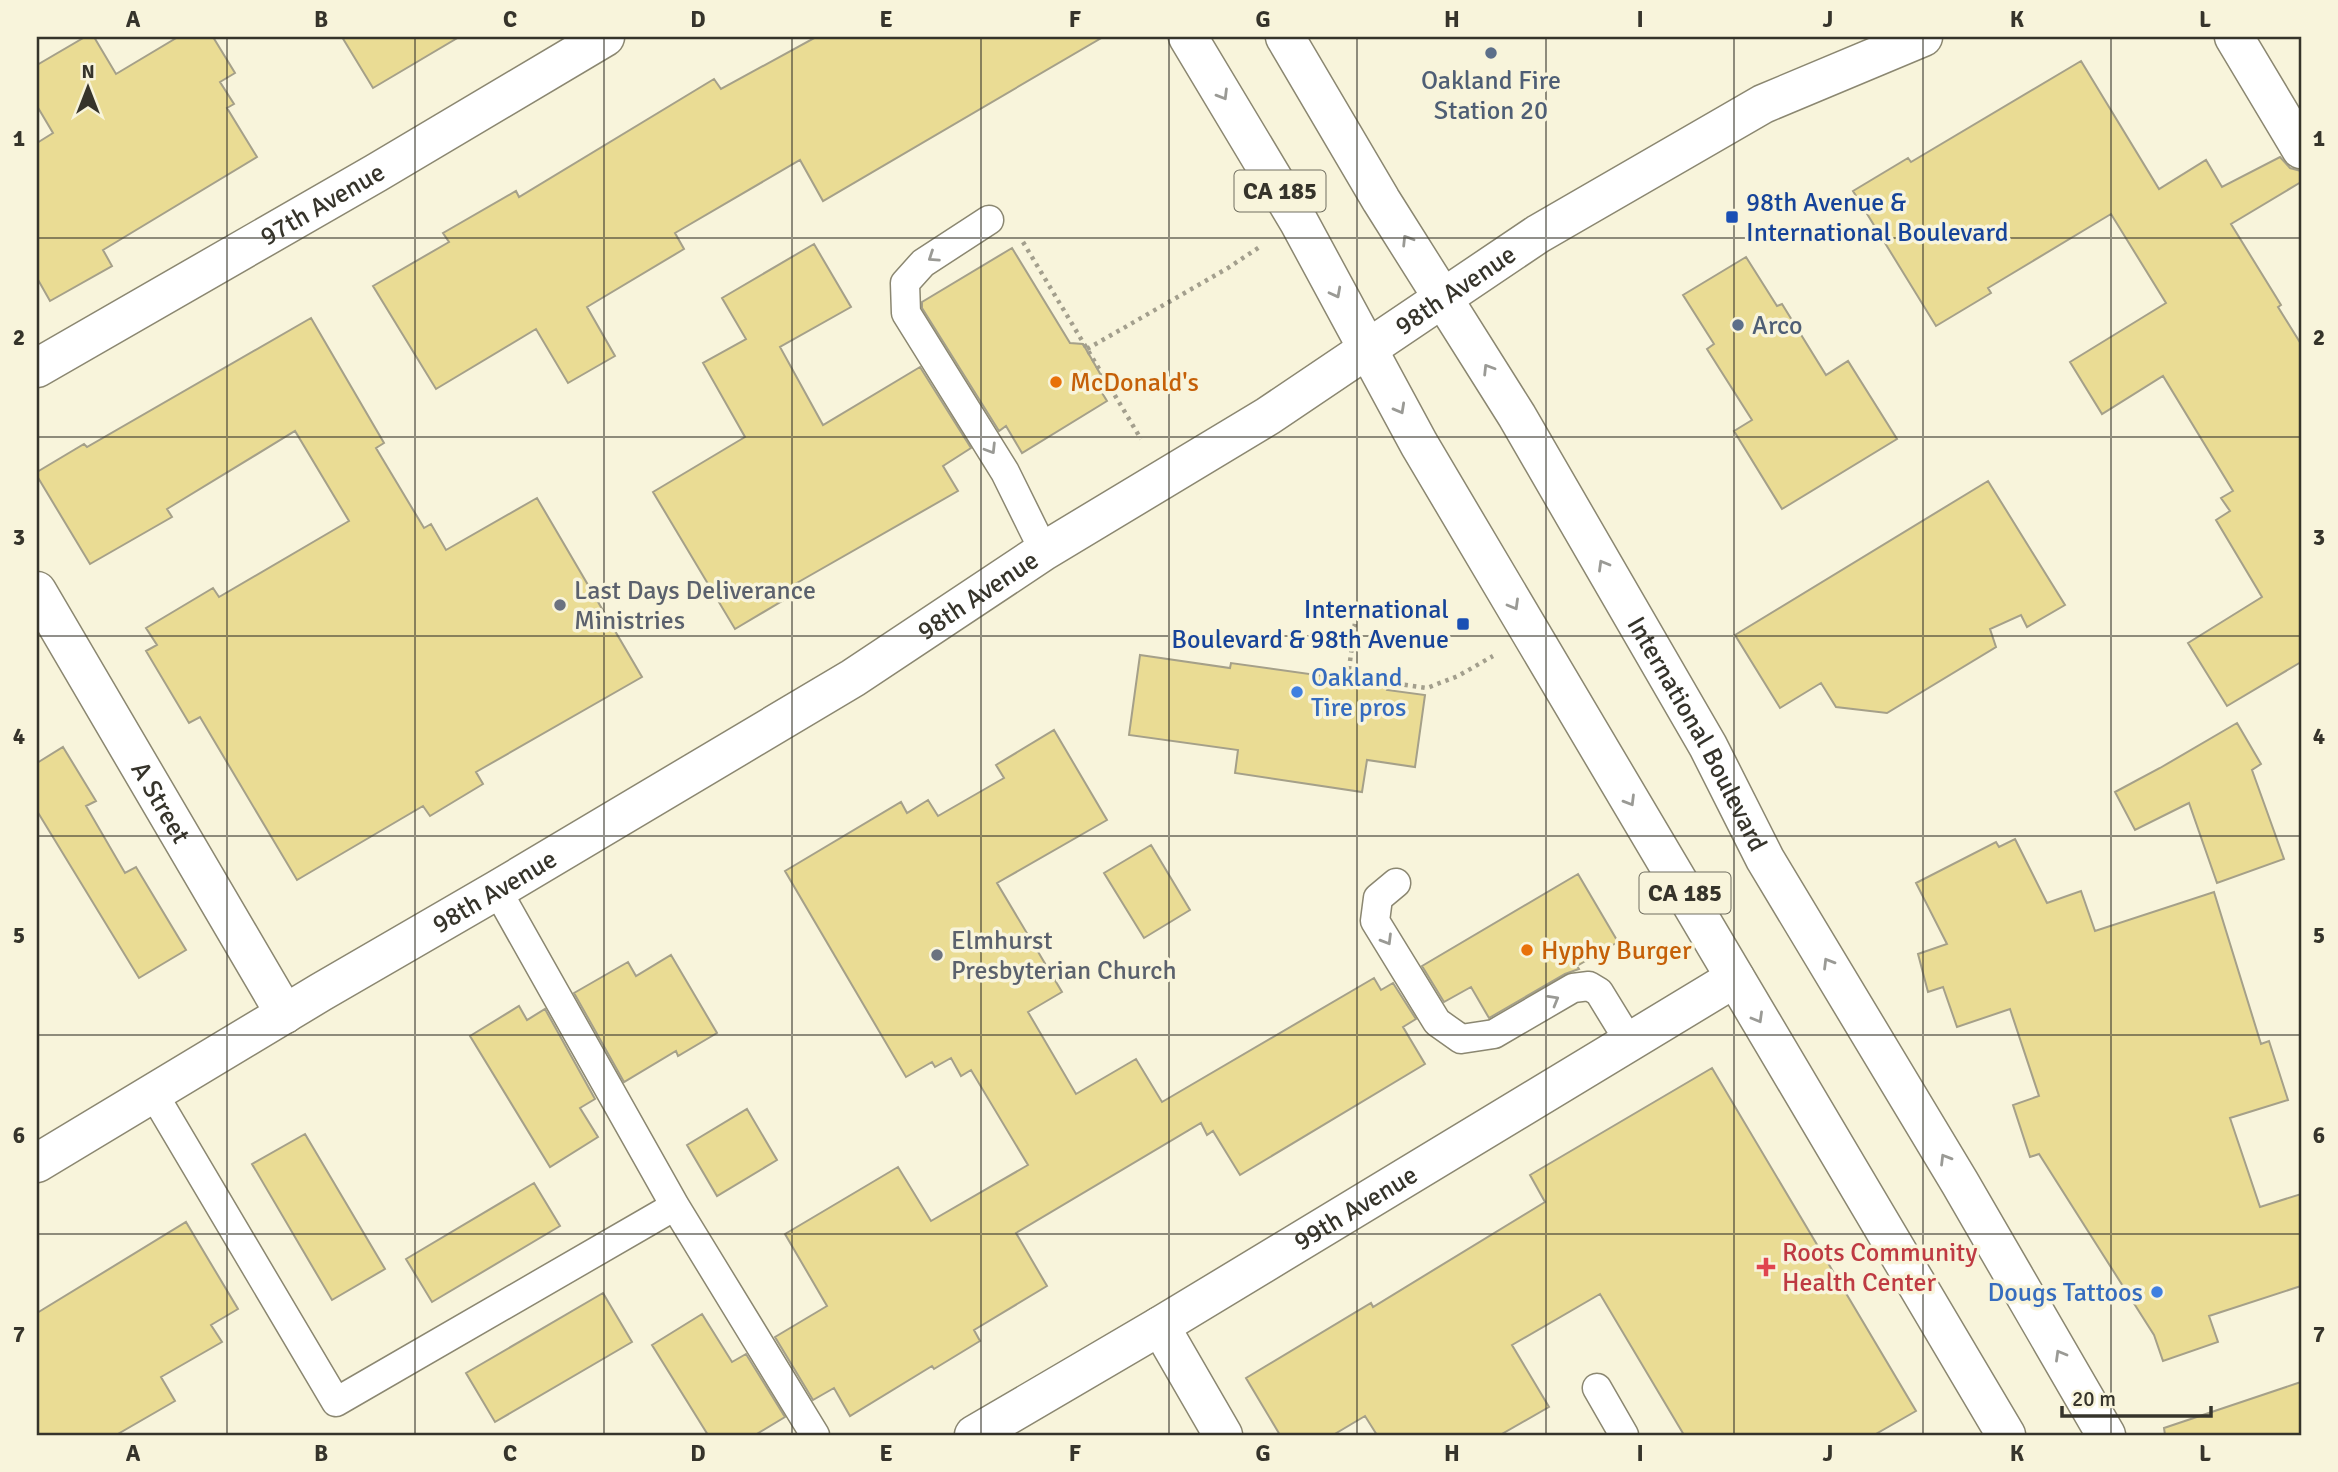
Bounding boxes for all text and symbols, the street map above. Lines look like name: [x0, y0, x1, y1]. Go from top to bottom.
text: A: [126, 5, 141, 34]
text: B: [314, 5, 328, 34]
text: C: [503, 5, 517, 34]
text: D: [690, 5, 706, 34]
text: E: [879, 5, 893, 34]
text: F: [1069, 5, 1081, 34]
text: G: [1255, 5, 1271, 34]
text: H: [1444, 5, 1460, 34]
text: I: [1636, 5, 1644, 34]
text: J: [1823, 5, 1833, 34]
text: K: [2010, 5, 2025, 34]
text: L: [2199, 5, 2211, 34]
marker: Oakland Fire Station 20: [1483, 45, 1499, 61]
north arrow: [52, 52, 122, 122]
text: N: [81, 60, 95, 84]
place label: Oakland Fire Station 20: [1421, 65, 1561, 127]
one-way arrow: [1215, 88, 1228, 101]
text: 1: [13, 124, 25, 153]
text: 1: [2313, 124, 2325, 153]
street label: 97th Avenue: [255, 156, 391, 253]
road number: CA 185: [1234, 170, 1326, 211]
place label: 98th Avenue & International Boulevard: [1746, 187, 2009, 249]
marker: 98th Avenue & International Boulevard: [1724, 209, 1740, 225]
one-way arrow: [1402, 235, 1415, 248]
street label: 98th Avenue: [1389, 239, 1522, 343]
one-way arrow: [927, 249, 940, 262]
one-way arrow: [1328, 285, 1342, 298]
place label: Arco: [1752, 310, 1803, 342]
marker: Arco: [1730, 317, 1746, 333]
text: 2: [13, 323, 25, 352]
text: 2: [2313, 323, 2325, 352]
one-way arrow: [1483, 364, 1496, 377]
place label: McDonald's: [1070, 367, 1199, 399]
marker: McDonald's: [1048, 374, 1064, 390]
one-way arrow: [1392, 401, 1405, 414]
one-way arrow: [982, 441, 995, 454]
text: 3: [13, 523, 25, 552]
text: 3: [2313, 523, 2325, 552]
street label: 98th Avenue: [912, 544, 1045, 648]
one-way arrow: [1598, 560, 1611, 573]
place label: Last Days Deliverance Ministries: [574, 575, 816, 637]
place label: International Boulevard & 98th Avenue: [1171, 594, 1449, 656]
marker: Last Days Deliverance Ministries: [552, 597, 568, 613]
one-way arrow: [1506, 598, 1519, 611]
street label: International Boulevard: [1620, 611, 1773, 857]
marker: International Boulevard & 98th Avenue: [1455, 616, 1471, 632]
place label: Oakland Tire pros: [1311, 662, 1406, 724]
marker: Oakland Tire pros: [1289, 684, 1305, 700]
text: 4: [13, 722, 25, 751]
text: 4: [2313, 722, 2325, 751]
street label: A Street: [124, 756, 196, 850]
one-way arrow: [1622, 794, 1635, 807]
street label: 98th Avenue: [427, 843, 563, 941]
road number: CA 185: [1640, 872, 1730, 914]
text: 5: [13, 921, 25, 950]
text: 5: [2313, 921, 2325, 950]
place label: Elmhurst Presbyterian Church: [951, 925, 1177, 987]
one-way arrow: [1379, 932, 1392, 945]
place label: Hyphy Burger: [1541, 935, 1692, 967]
marker: Hyphy Burger: [1519, 942, 1535, 958]
marker: Elmhurst Presbyterian Church: [929, 947, 945, 963]
one-way arrow: [1824, 958, 1837, 971]
one-way arrow: [1546, 995, 1559, 1008]
one-way arrow: [1750, 1011, 1763, 1024]
text: 6: [13, 1121, 25, 1150]
text: 6: [2313, 1121, 2325, 1150]
one-way arrow: [1940, 1153, 1953, 1166]
street label: 99th Avenue: [1288, 1159, 1423, 1258]
place label: Roots Community Health Center: [1782, 1237, 1977, 1299]
marker: Roots Community Health Center: [1756, 1257, 1776, 1277]
place label: Dougs Tattoos: [1987, 1277, 2143, 1309]
marker: Dougs Tattoos: [2149, 1284, 2165, 1300]
text: 7: [13, 1320, 25, 1349]
text: 7: [2313, 1320, 2325, 1349]
one-way arrow: [2055, 1350, 2068, 1363]
scale bar: [2062, 1374, 2210, 1418]
text: 20 m: [2072, 1386, 2116, 1412]
text: A: [126, 1439, 141, 1468]
text: B: [314, 1439, 328, 1468]
text: C: [503, 1439, 517, 1468]
text: D: [690, 1439, 706, 1468]
text: E: [879, 1439, 893, 1468]
text: F: [1069, 1439, 1081, 1468]
text: G: [1255, 1439, 1271, 1468]
text: H: [1444, 1439, 1460, 1468]
text: I: [1636, 1439, 1644, 1468]
text: J: [1823, 1439, 1833, 1468]
text: K: [2010, 1439, 2025, 1468]
text: L: [2199, 1439, 2211, 1468]

